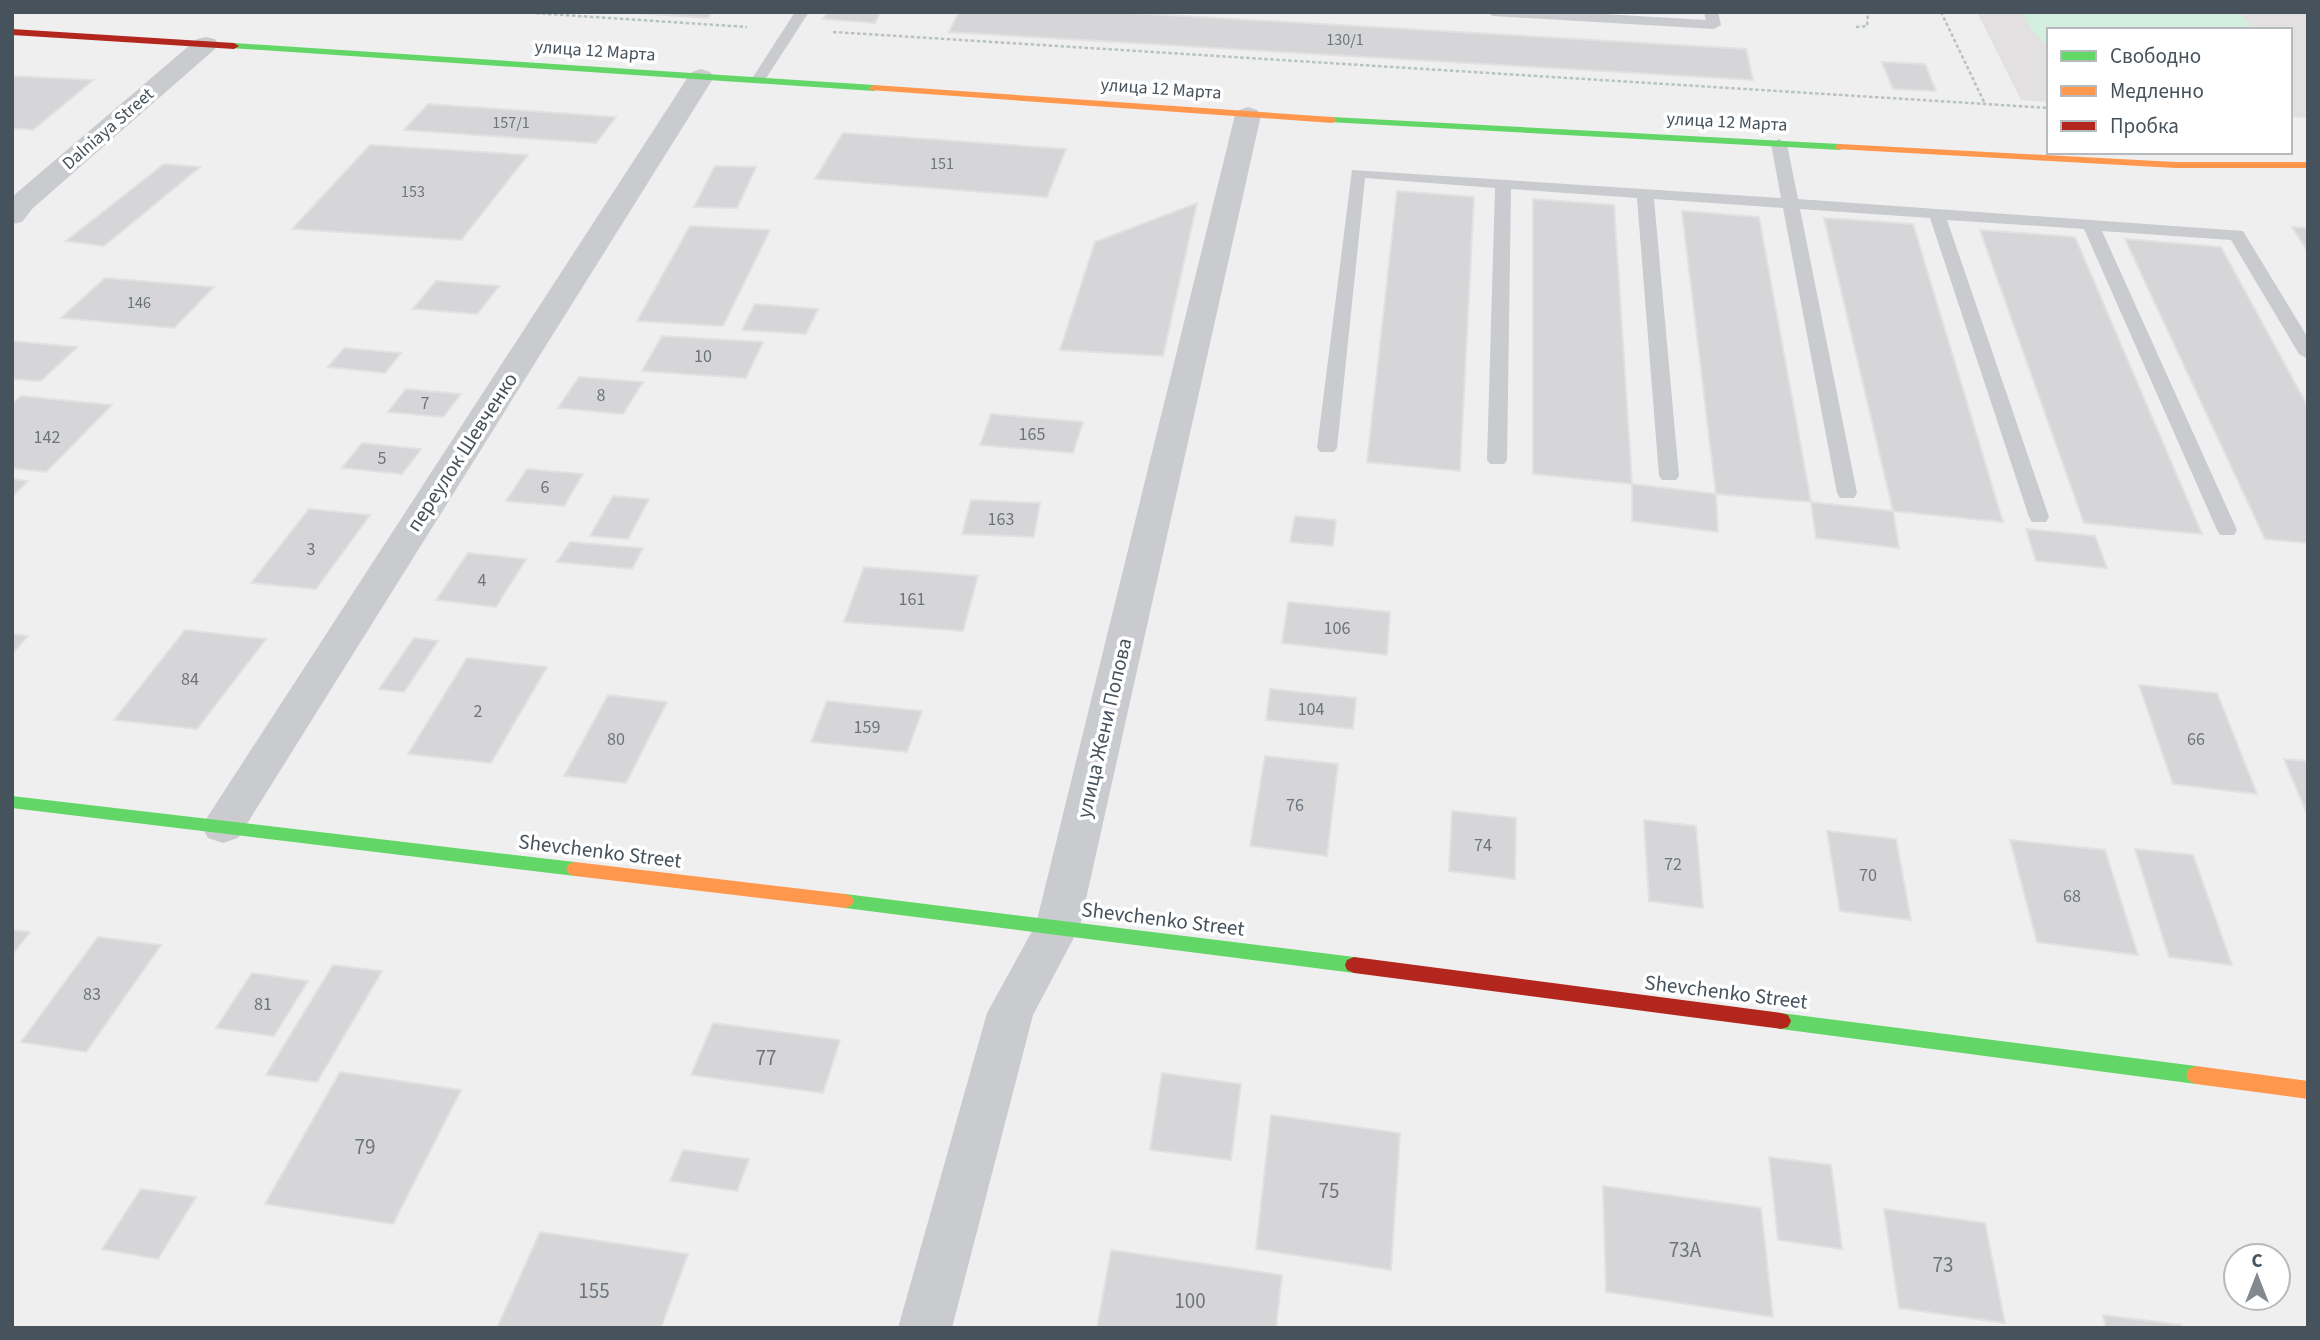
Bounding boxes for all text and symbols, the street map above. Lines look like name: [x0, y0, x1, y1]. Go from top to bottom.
legend: [2047, 28, 2292, 154]
house number: 130/1: [1326, 29, 1364, 51]
street label: улица 12 Марта: [534, 34, 656, 68]
text: Свободно: [2110, 41, 2201, 71]
street label: улица 12 Марта: [1100, 72, 1222, 106]
text: Медленно: [2110, 76, 2204, 106]
street label: Dalniaya Street: [57, 82, 159, 176]
street label: улица 12 Марта: [1666, 106, 1788, 138]
text: Пробка: [2110, 111, 2179, 141]
house number: 157/1: [492, 112, 530, 134]
house number: 151: [930, 153, 954, 175]
house number: 153: [401, 181, 425, 203]
house number: 146: [127, 292, 151, 314]
house number: 10: [694, 344, 712, 369]
street label: переулок Шевченко: [399, 366, 525, 538]
house number: 8: [597, 383, 606, 408]
house number: 7: [421, 391, 430, 416]
house number: 165: [1019, 422, 1045, 447]
house number: 142: [34, 425, 60, 450]
house number: 5: [378, 446, 387, 471]
house number: 6: [541, 475, 550, 500]
house number: 163: [988, 507, 1014, 532]
house number: 3: [307, 537, 316, 562]
house number: 4: [478, 568, 487, 593]
house number: 161: [899, 587, 925, 612]
house number: 106: [1324, 616, 1350, 641]
street label: улица Жени Попова: [1069, 635, 1139, 821]
house number: 84: [181, 667, 199, 692]
house number: 104: [1298, 697, 1324, 722]
house number: 2: [474, 699, 483, 724]
house number: 159: [854, 715, 880, 740]
house number: 80: [607, 727, 625, 752]
house number: 66: [2187, 727, 2205, 752]
house number: 76: [1286, 793, 1304, 818]
street label: Shevchenko Street: [517, 826, 683, 876]
house number: 74: [1474, 833, 1492, 858]
house number: 72: [1664, 852, 1682, 877]
house number: 70: [1859, 863, 1877, 888]
house number: 68: [2063, 884, 2081, 909]
street label: Shevchenko Street: [1080, 894, 1246, 944]
street label: Shevchenko Street: [1643, 967, 1809, 1017]
house number: 83: [83, 982, 101, 1007]
house number: 81: [254, 992, 272, 1017]
house number: 77: [756, 1043, 776, 1073]
house number: 79: [355, 1132, 375, 1162]
house number: 75: [1319, 1176, 1339, 1206]
house number: 73А: [1669, 1235, 1702, 1265]
north arrow: [2222, 1242, 2292, 1312]
text: С: [2251, 1248, 2263, 1275]
house number: 73: [1933, 1250, 1953, 1280]
house number: 155: [578, 1276, 610, 1306]
house number: 100: [1174, 1286, 1206, 1316]

